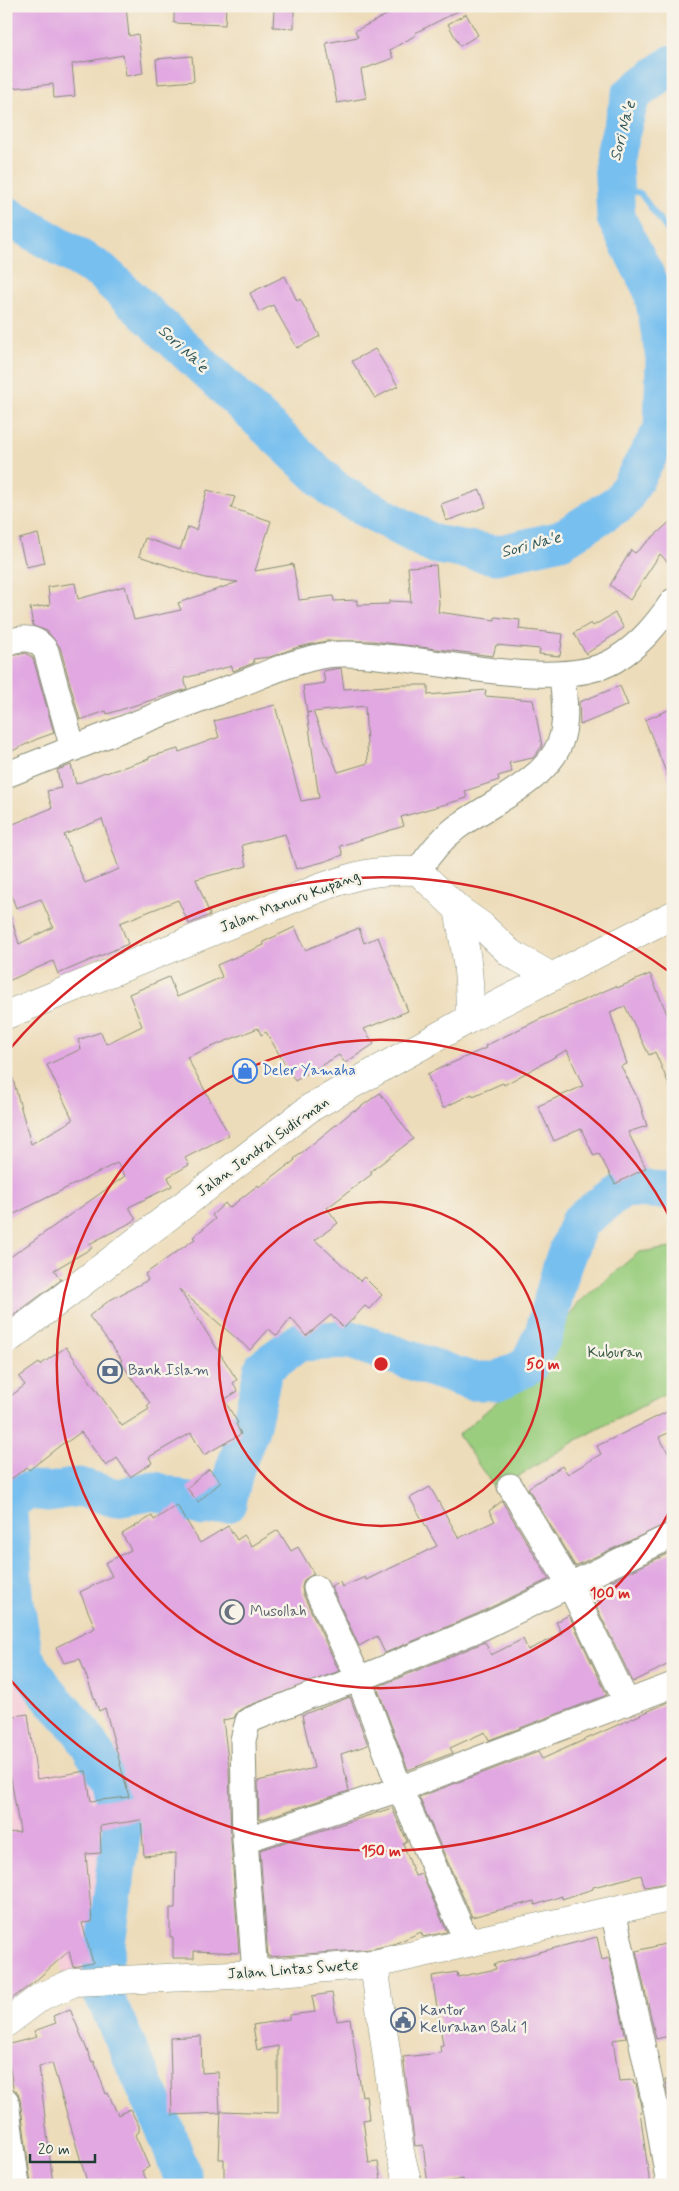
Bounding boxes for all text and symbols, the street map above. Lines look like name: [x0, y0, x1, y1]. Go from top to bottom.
water label: Sori Na'e: [605, 98, 641, 163]
water label: Sori Na'e: [153, 320, 213, 378]
water label: Sori Na'e: [499, 527, 564, 563]
street label: Jalan Manuru Kupang: [217, 866, 363, 938]
shop icon: Deler Yamaha: [232, 1058, 258, 1084]
place label: Deler Yamaha: [262, 1061, 356, 1081]
street label: Jalan Jendral Sudirman: [193, 1092, 333, 1202]
park label: Kuburan: [587, 1343, 643, 1363]
centre of rings: [372, 1355, 390, 1373]
text: 50 m: [526, 1355, 560, 1375]
bank icon: Bank Islam: [97, 1358, 123, 1384]
place label: Bank Islam: [128, 1361, 209, 1381]
text: 100 m: [590, 1584, 630, 1604]
mosque icon: Musollah: [219, 1599, 245, 1625]
place label: Musollah: [250, 1602, 307, 1622]
text: 150 m: [361, 1842, 401, 1862]
street label: Jalan Lintas Swete: [227, 1955, 359, 1985]
place label: Kantor Kelurahan Bali 1: [420, 2001, 527, 2038]
public building icon: Kantor Kelurahan Bali 1: [390, 2007, 416, 2033]
scale bar: [30, 2131, 95, 2163]
text: 20 m: [38, 2140, 70, 2160]

